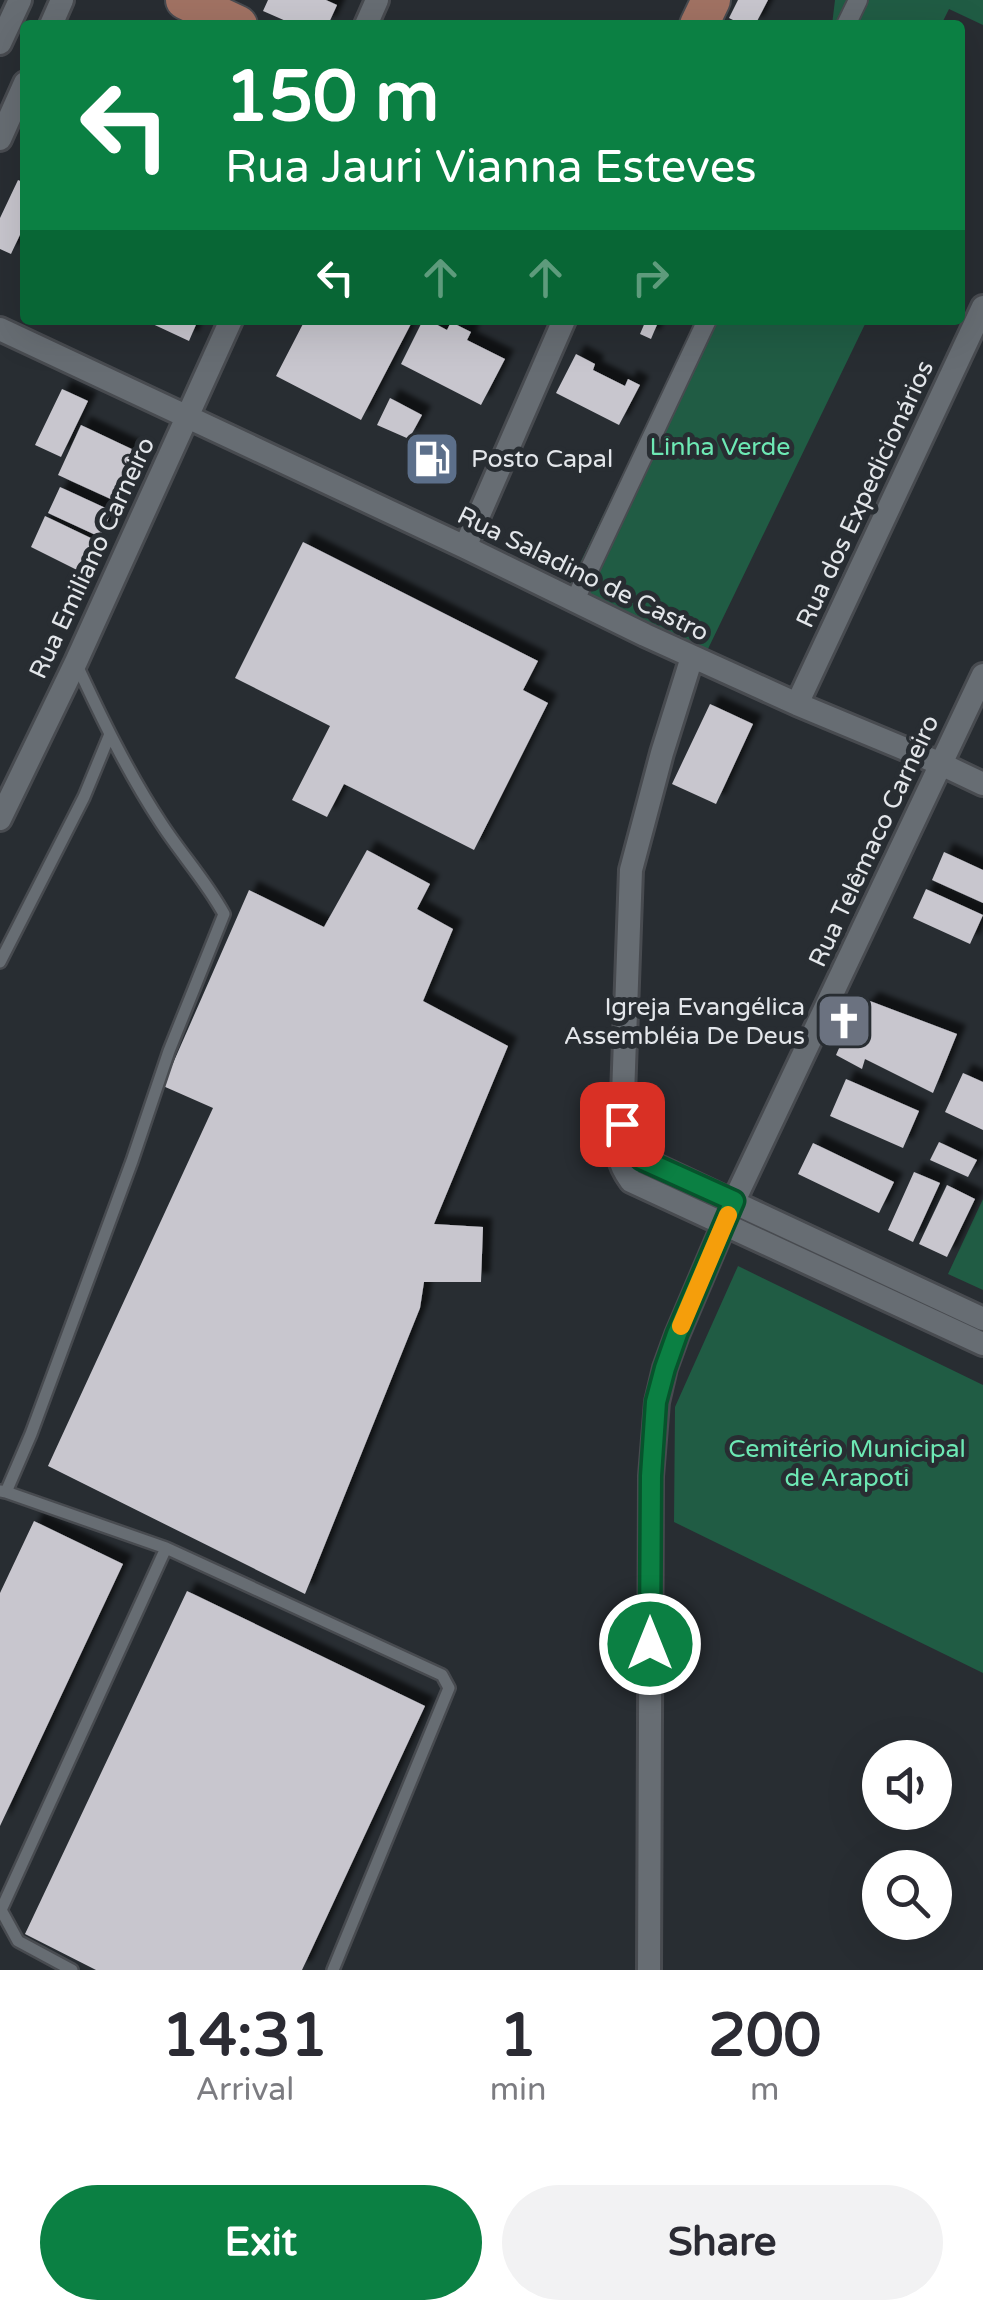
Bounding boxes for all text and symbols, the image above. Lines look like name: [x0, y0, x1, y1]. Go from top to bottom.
text: 150 m: [225, 56, 439, 140]
icon: left: [60, 60, 190, 190]
text: Rua Jauri Vianna Esteves: [225, 141, 757, 195]
icon: left: [308, 250, 363, 305]
icon: ahead: [413, 250, 468, 305]
icon: ahead: [518, 250, 573, 305]
icon: right: [623, 250, 678, 305]
street label: Rua dos Expedicionários: [790, 356, 940, 632]
fuel station icon: Posto Capal: [402, 429, 462, 489]
park label: Linha Verde: [650, 432, 790, 462]
street label: Rua Emiliano Carneiro: [23, 433, 161, 683]
place label: Posto Capal: [471, 444, 613, 474]
street label: Rua Saladino de Castro: [452, 500, 714, 648]
street label: Rua Telêmaco Carneiro: [802, 710, 946, 972]
church icon: Igreja Evangélica Assembléia De Deus: [814, 991, 874, 1051]
place label: Igreja Evangélica Assembléia De Deus: [564, 992, 805, 1051]
pin: [580, 1082, 665, 1167]
icon: arrive: [595, 1097, 650, 1152]
park label: Cemitério Municipal de Arapoti: [728, 1434, 966, 1493]
position arrow: [598, 1592, 702, 1696]
map controls: [862, 1740, 952, 1940]
button: sound: [862, 1740, 952, 1830]
button: search: [862, 1850, 952, 1940]
text: 14:31: [162, 2000, 328, 2072]
text: 1: [499, 2000, 537, 2072]
text: 200: [708, 2000, 821, 2072]
text: Arrival: [195, 2071, 294, 2109]
text: min: [490, 2071, 547, 2109]
text: m: [750, 2071, 779, 2109]
button: Exit: [40, 2185, 482, 2300]
button: Share: [502, 2185, 943, 2300]

